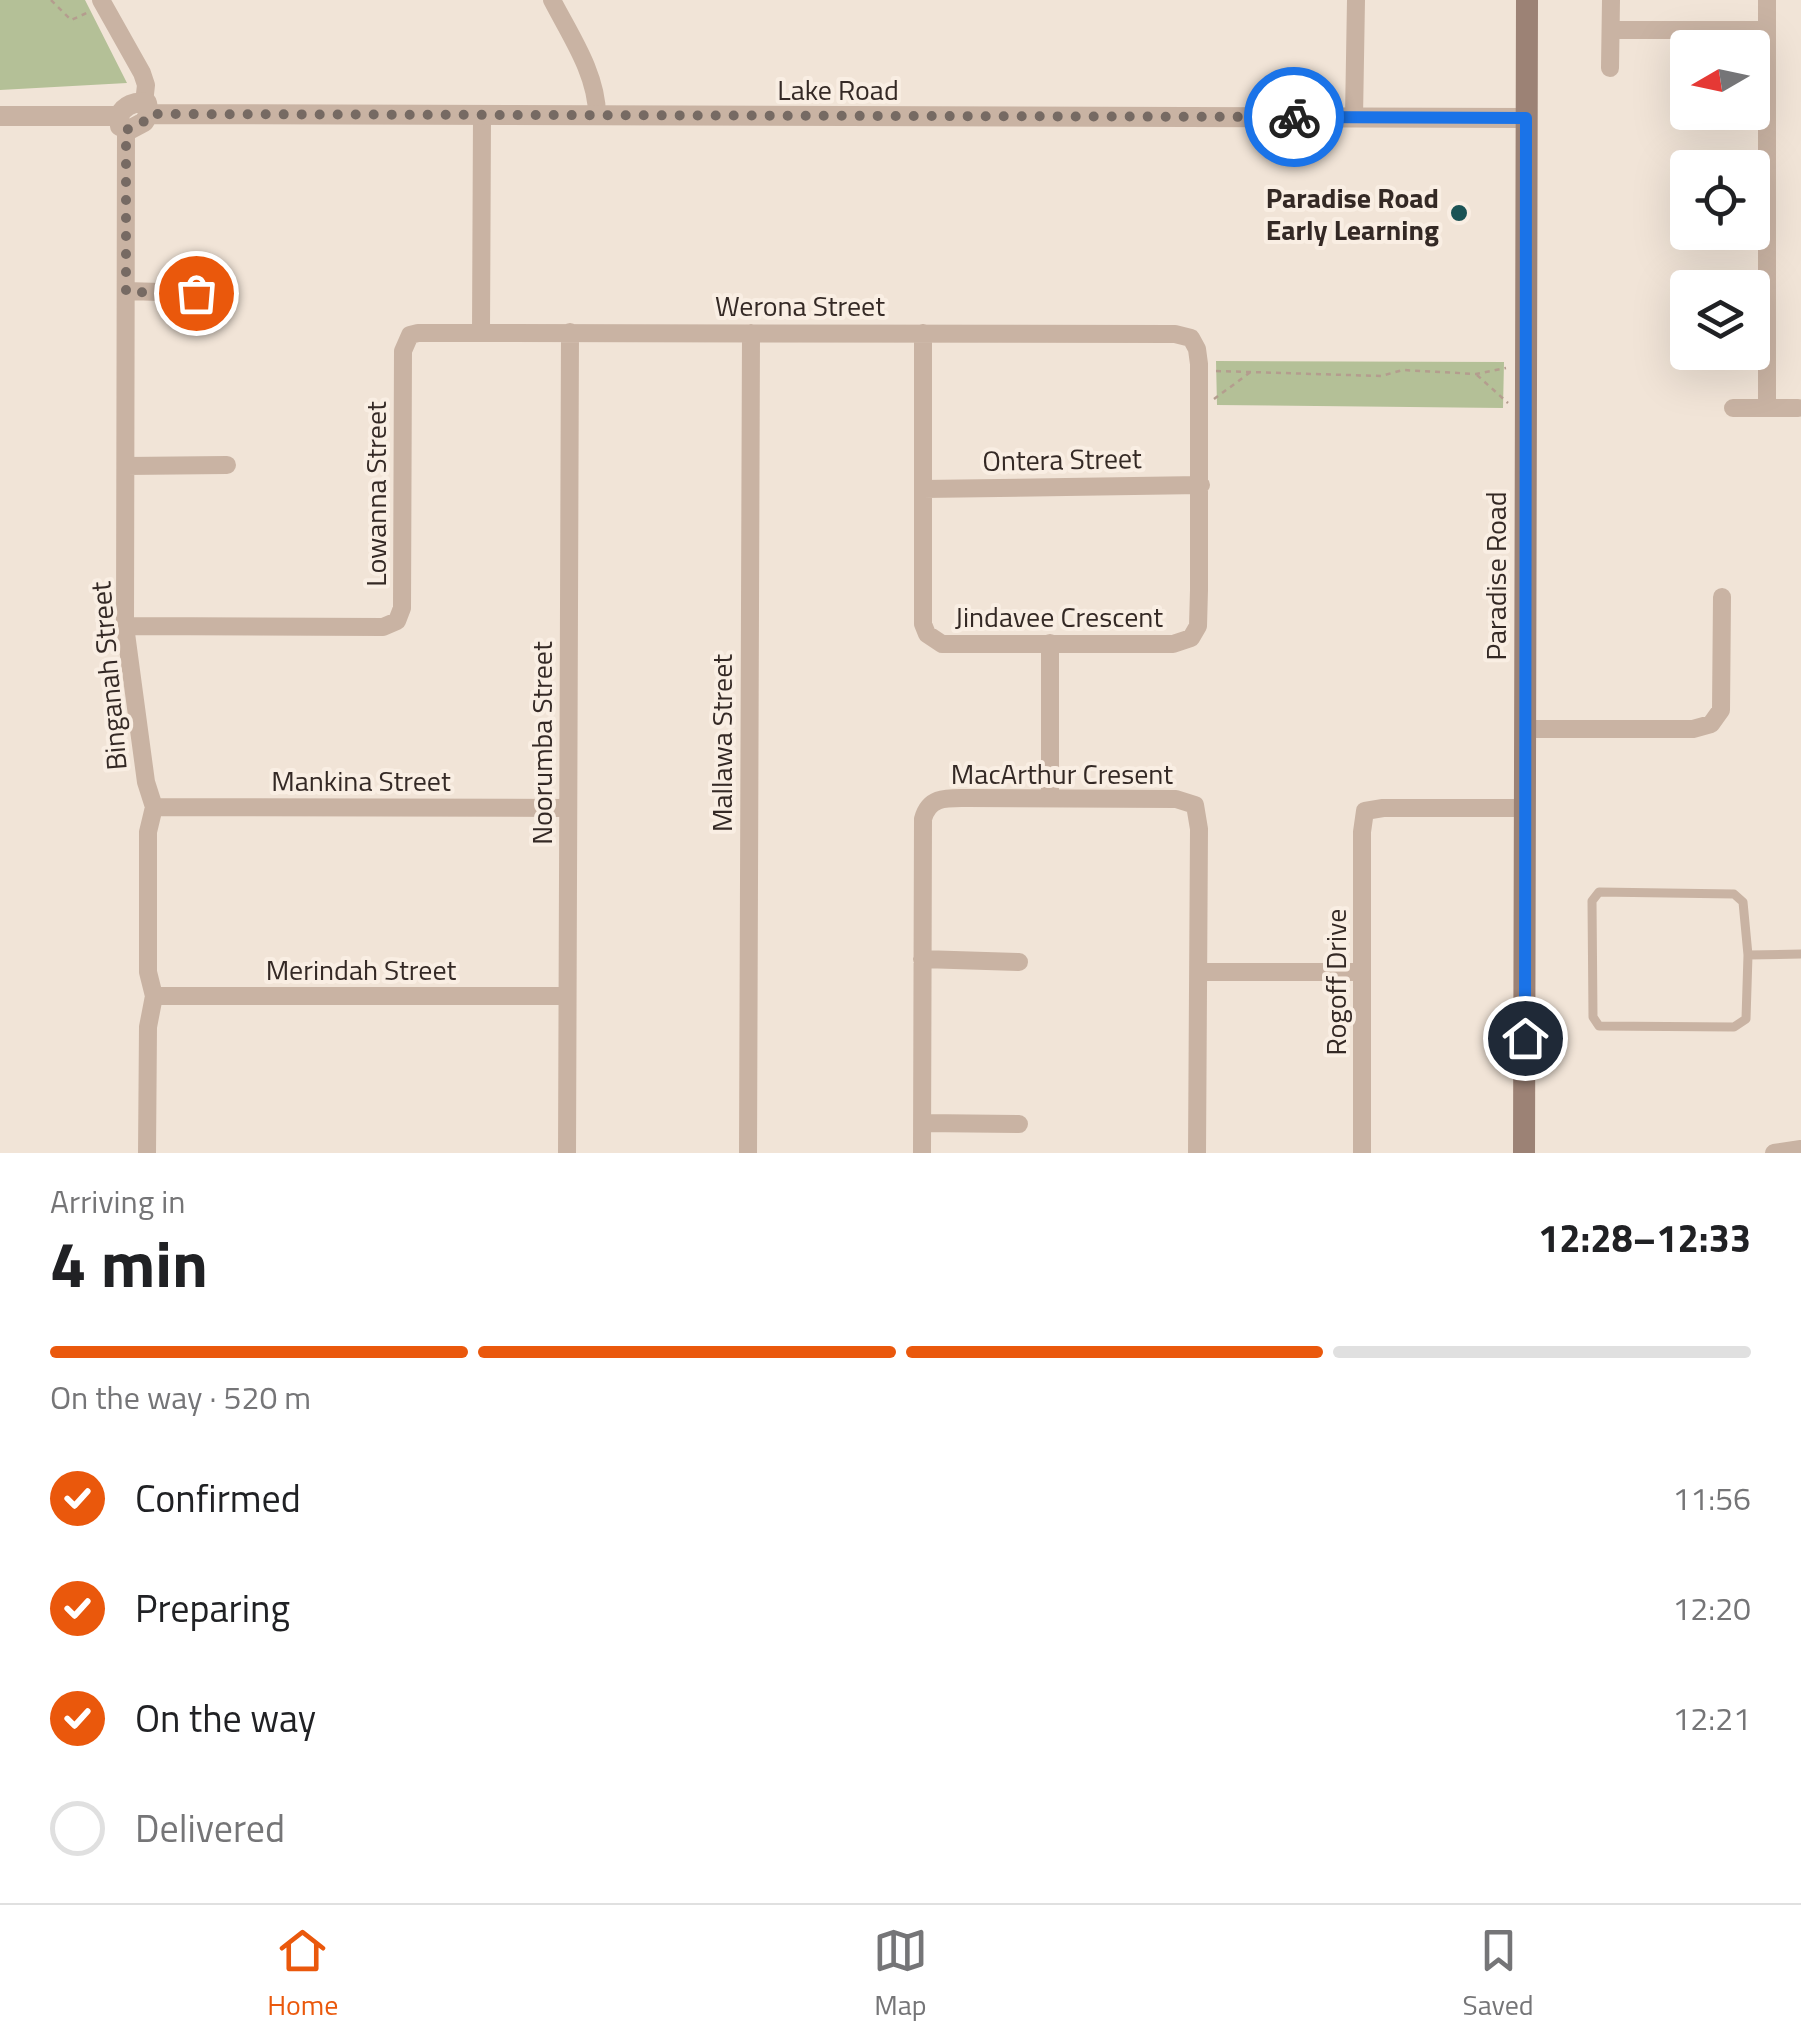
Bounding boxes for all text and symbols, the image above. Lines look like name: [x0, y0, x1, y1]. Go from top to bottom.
north arrow: [1670, 30, 1770, 130]
map controls: [1670, 30, 1770, 370]
courier: [1244, 67, 1344, 167]
street label: Lake Road: [777, 68, 899, 111]
icon: bike: [1267, 90, 1322, 145]
button: locate: [1670, 150, 1770, 250]
place label: Paradise Road Early Learning: [1266, 176, 1439, 251]
marker: Paradise Road Early Learning: [1448, 202, 1470, 224]
pin: [154, 251, 239, 336]
icon: bag: [169, 266, 224, 321]
button: layers: [1670, 270, 1770, 370]
street label: Werona Street: [715, 284, 885, 327]
street label: Lowanna Street: [354, 401, 397, 587]
street label: Ontera Street: [982, 436, 1142, 482]
street label: Paradise Road: [1474, 491, 1517, 661]
street label: Binganah Street: [78, 580, 138, 772]
street label: Jindavee Crescent: [955, 595, 1163, 638]
street label: Noorumba Street: [520, 641, 563, 845]
street label: Mallawa Street: [700, 654, 743, 832]
street label: MacArthur Cresent: [951, 752, 1173, 795]
street label: Mankina Street: [271, 759, 451, 802]
street label: Rogoff Drive: [1314, 909, 1357, 1055]
street label: Merindah Street: [266, 948, 456, 991]
pin: [1483, 996, 1568, 1081]
icon: home: [1498, 1011, 1553, 1066]
text: Arriving in: [50, 1177, 186, 1225]
text: 12:28–12:33: [1538, 1209, 1751, 1267]
text: 4 min: [50, 1213, 208, 1312]
text: On the way · 520 m: [50, 1373, 311, 1421]
text: Confirmed: [135, 1469, 301, 1527]
icon: check: [50, 1471, 105, 1526]
text: 11:56: [1672, 1474, 1751, 1522]
text: Preparing: [135, 1579, 290, 1637]
icon: check: [50, 1581, 105, 1636]
text: 12:20: [1672, 1584, 1751, 1632]
text: On the way: [135, 1689, 316, 1747]
icon: check: [50, 1691, 105, 1746]
text: 12:21: [1672, 1694, 1751, 1742]
text: Delivered: [135, 1799, 285, 1857]
tab: Home: [267, 1923, 338, 2026]
tab: Map: [873, 1923, 928, 2026]
tab: Saved: [1462, 1923, 1534, 2026]

